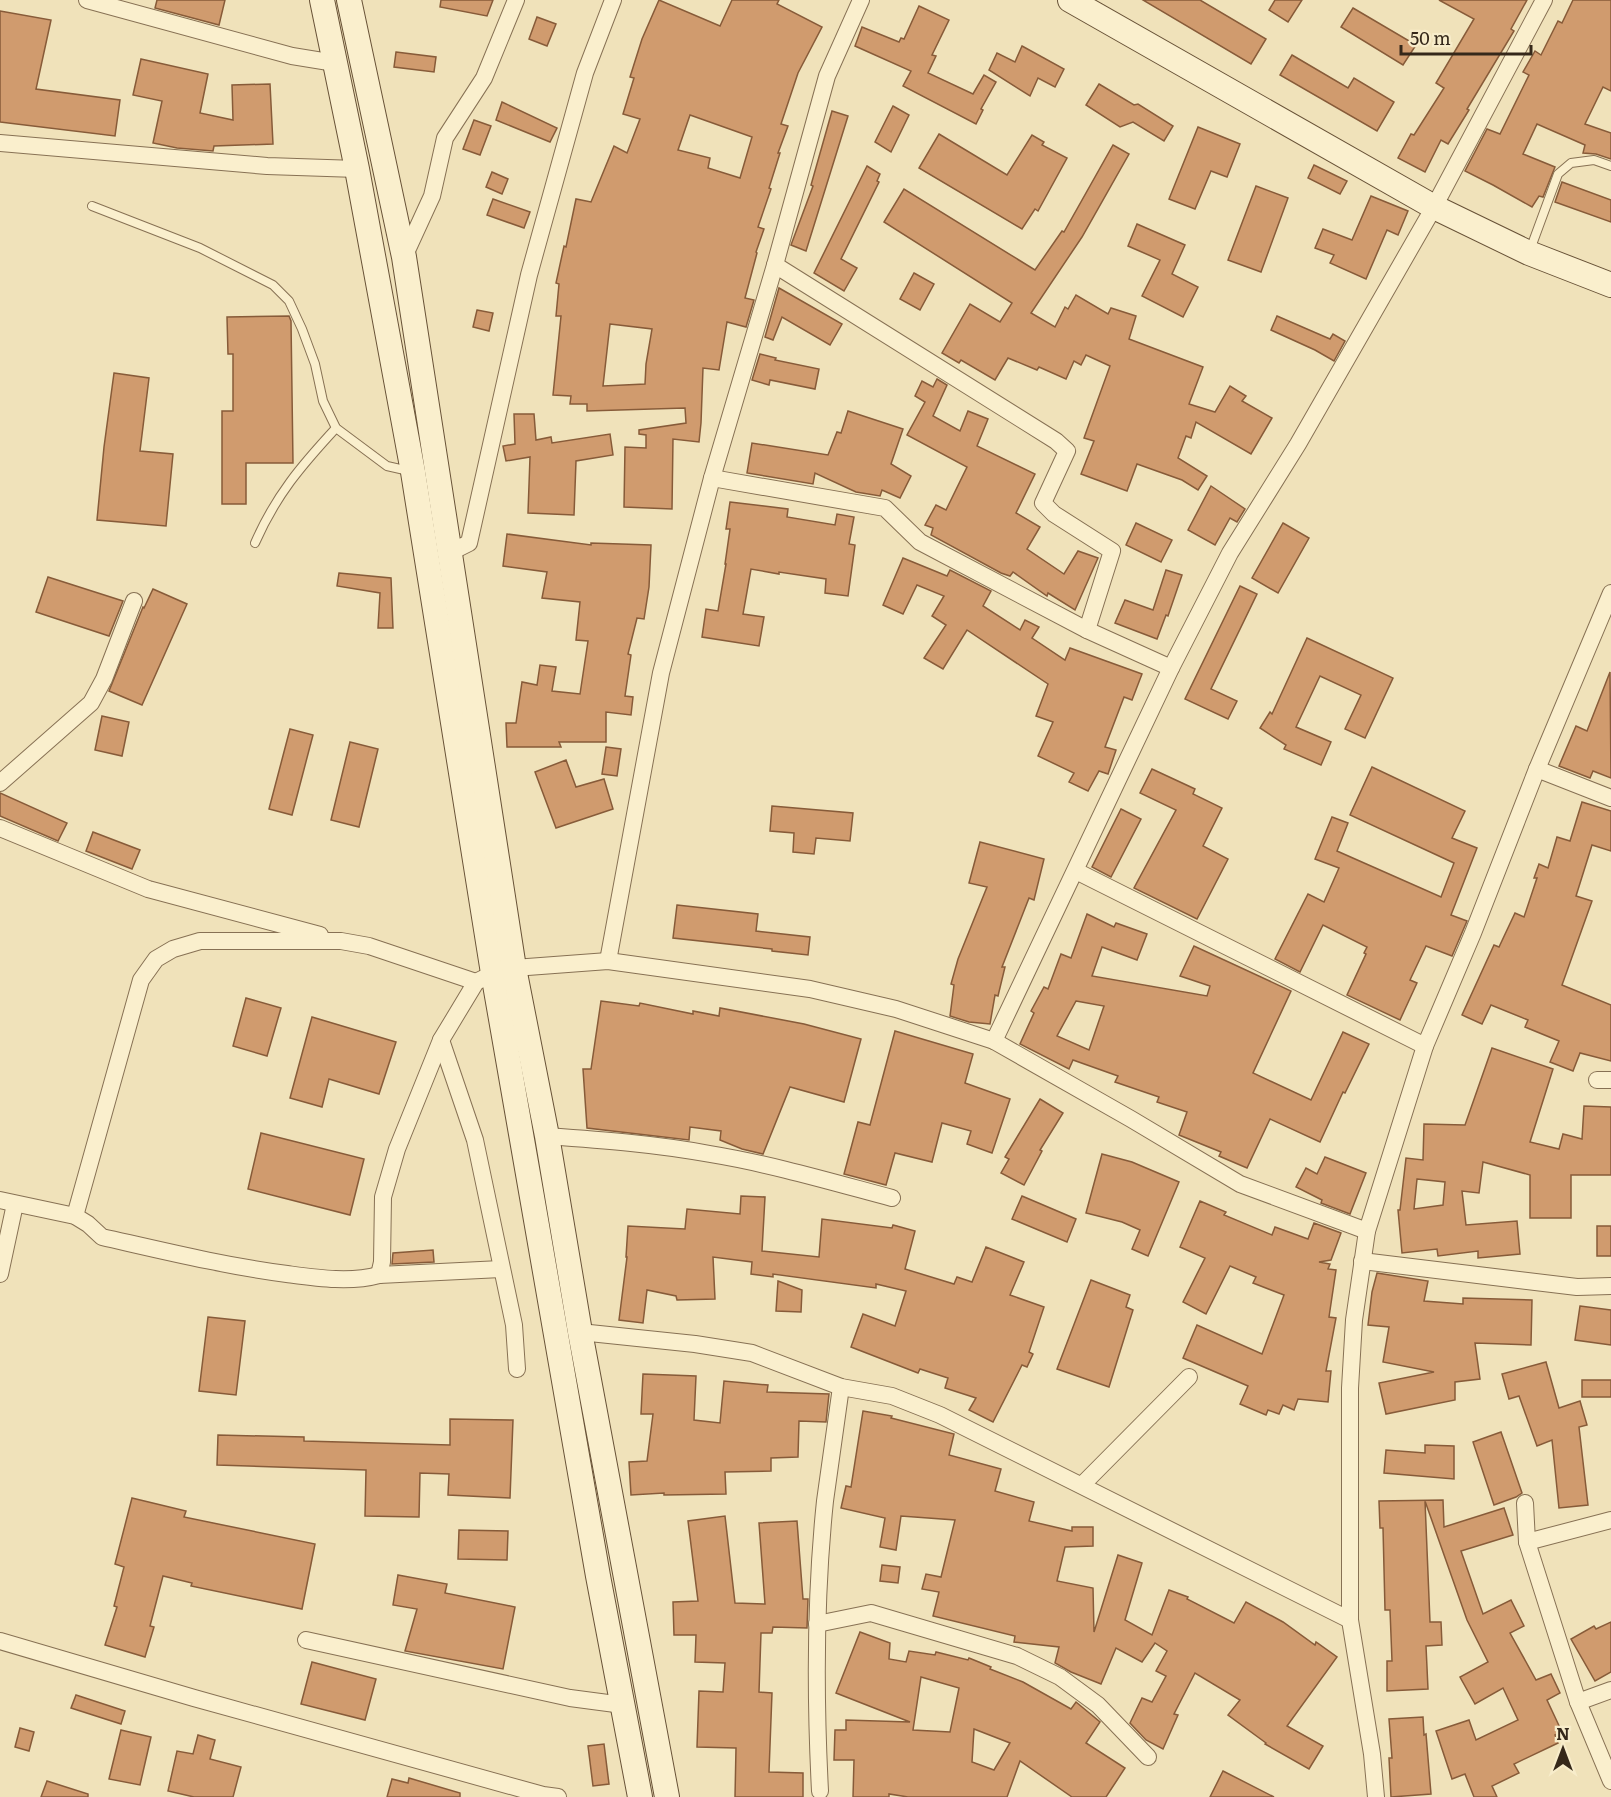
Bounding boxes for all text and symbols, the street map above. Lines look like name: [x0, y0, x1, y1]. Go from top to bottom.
scale bar: [1401, 18, 1532, 56]
text: 50 m: [1410, 24, 1451, 51]
north arrow: [1533, 1719, 1593, 1779]
text: N: [1556, 1721, 1570, 1745]

